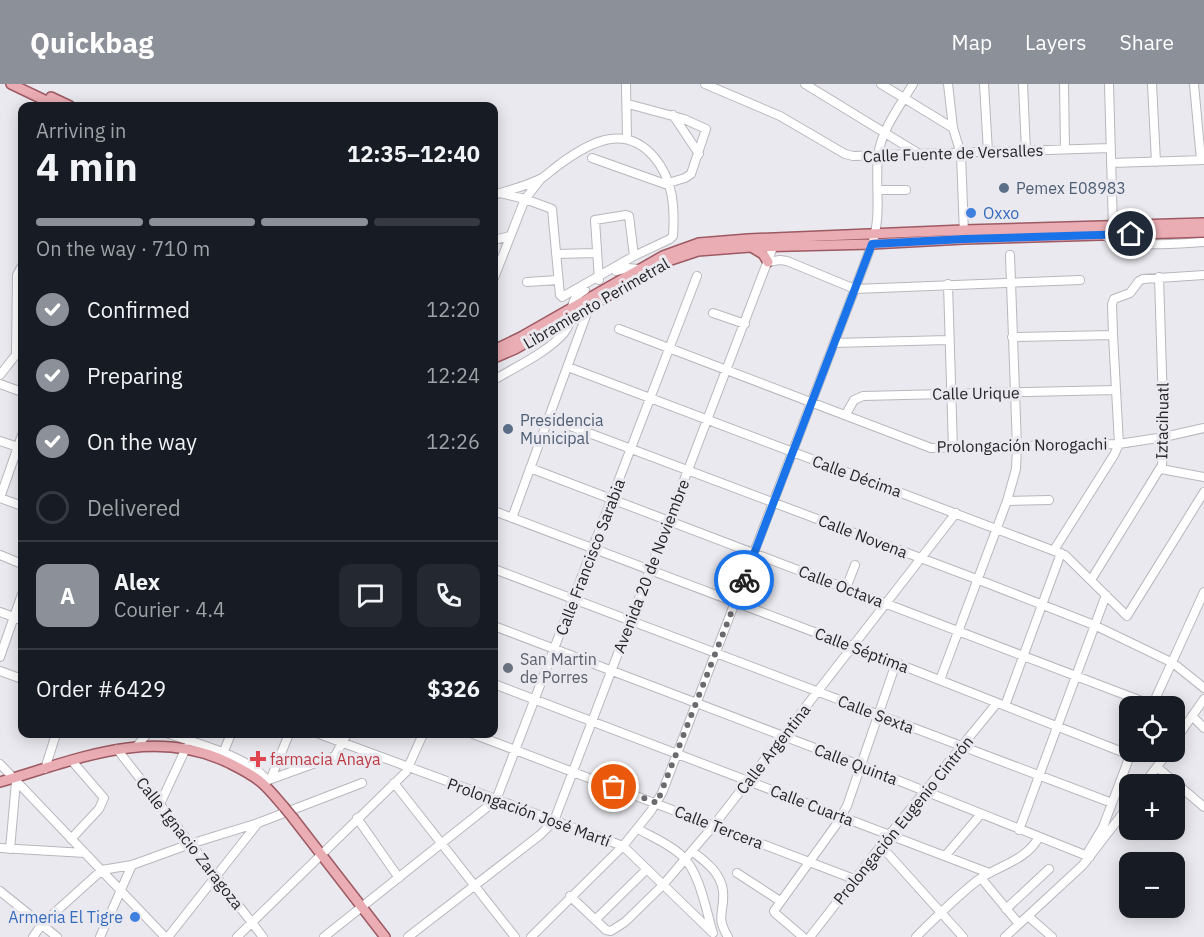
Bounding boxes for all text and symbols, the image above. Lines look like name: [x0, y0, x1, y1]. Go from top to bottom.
text: Quickbag: [30, 24, 154, 61]
text: Map: [952, 28, 992, 56]
text: Layers: [1025, 28, 1087, 56]
text: Share: [1120, 28, 1174, 56]
text: Arriving in: [36, 117, 126, 144]
text: 12:35–12:40: [347, 139, 480, 168]
street label: Calle Fuente de Versalles: [862, 140, 1044, 166]
text: 4 min: [36, 141, 138, 192]
place label: Pemex E08983: [1016, 178, 1126, 198]
marker: Pemex E08983: [997, 181, 1011, 195]
place label: Oxxo: [983, 203, 1019, 223]
marker: Oxxo: [964, 206, 978, 220]
pin: [1105, 208, 1156, 259]
icon: home: [1114, 217, 1147, 250]
text: On the way · 710 m: [36, 235, 210, 262]
street label: Libramiento Perimetral: [520, 253, 672, 353]
icon: check: [36, 293, 69, 326]
text: Confirmed: [87, 295, 190, 324]
text: 12:20: [426, 296, 480, 323]
icon: check: [36, 359, 69, 392]
text: Preparing: [87, 361, 182, 390]
text: 12:24: [426, 362, 480, 389]
street label: Calle Urique: [932, 382, 1020, 404]
street label: Iztacihuatl: [1151, 382, 1173, 460]
place label: Presidencia Municipal: [520, 410, 604, 448]
marker: Presidencia Municipal: [501, 422, 515, 436]
icon: check: [36, 425, 69, 458]
text: On the way: [87, 427, 197, 456]
text: 12:26: [426, 428, 480, 455]
street label: Prolongación Norogachi: [937, 434, 1107, 456]
street label: Calle Décima: [810, 451, 905, 502]
street label: Calle Francisco Sarabia: [551, 475, 629, 638]
street label: Avenida 20 de Noviembre: [609, 476, 693, 656]
text: Delivered: [87, 493, 181, 522]
street label: Calle Novena: [816, 510, 911, 562]
courier: [714, 550, 774, 610]
street label: Calle Octava: [796, 561, 887, 612]
button: chat: [339, 564, 402, 627]
button: phone: [417, 564, 480, 627]
icon: bike: [728, 564, 761, 597]
text: Alex: [114, 567, 160, 596]
text: A: [60, 581, 75, 610]
text: Courier · 4.4: [114, 596, 225, 623]
street label: Calle Séptima: [812, 623, 912, 677]
place label: San Martin de Porres: [520, 649, 597, 687]
marker: San Martin de Porres: [501, 661, 515, 675]
text: Order #6429: [36, 674, 166, 703]
text: $326: [427, 674, 480, 703]
street label: Calle Sexta: [835, 690, 917, 738]
map controls: [1119, 696, 1185, 918]
button: locate: [1119, 696, 1185, 762]
street label: Calle Argentina: [732, 700, 815, 798]
street label: Prolongación Eugenio Cintrón: [829, 732, 977, 908]
street label: Calle Quinta: [812, 739, 901, 789]
place label: farmacia Anaya: [270, 749, 381, 769]
marker: farmacia Anaya: [251, 752, 265, 766]
pin: [588, 761, 639, 812]
icon: bag: [597, 770, 630, 803]
street label: Calle Ignacio Zaragoza: [132, 773, 248, 913]
street label: Prolongación José Martí: [445, 773, 613, 851]
button: +: [1119, 774, 1185, 840]
street label: Calle Cuarta: [768, 780, 857, 830]
street label: Calle Tercera: [672, 801, 767, 853]
button: −: [1119, 852, 1185, 918]
place label: Armeria El Tigre: [8, 907, 123, 927]
marker: Armeria El Tigre: [128, 910, 142, 924]

